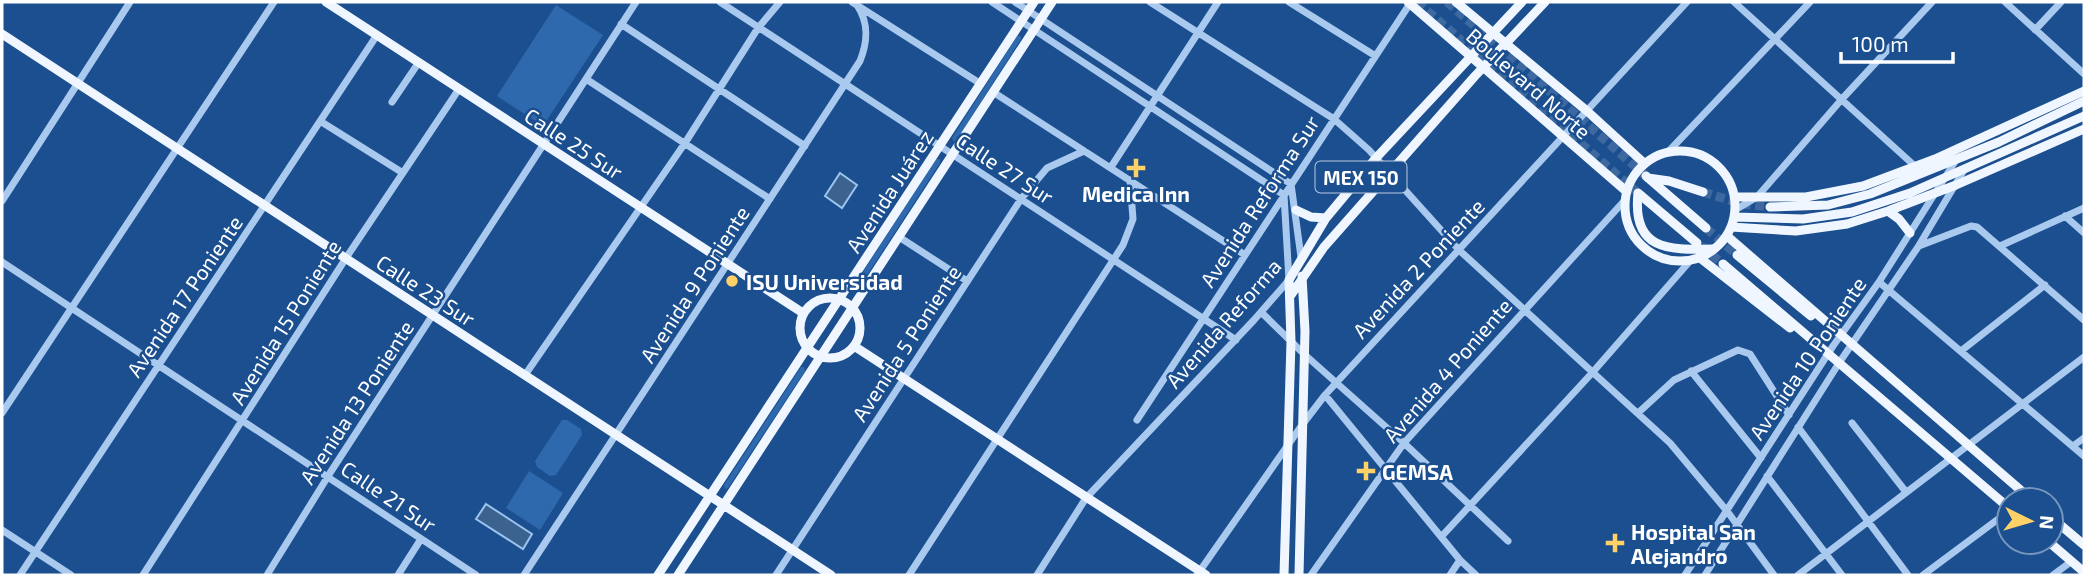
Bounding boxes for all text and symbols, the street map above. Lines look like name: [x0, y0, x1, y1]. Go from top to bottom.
scale bar: [1841, 21, 1953, 65]
street label: Boulevard Norte: [1462, 22, 1596, 144]
text: 100 m: [1852, 31, 1909, 56]
street label: Calle 25 Sur: [520, 102, 628, 184]
street label: Avenida Reforma Sur: [1194, 110, 1324, 292]
street label: Avenida Juárez: [840, 125, 938, 257]
street label: Calle 27 Sur: [952, 127, 1059, 209]
marker: Medica Inn: [1126, 158, 1146, 178]
road number: MEX 150: [1316, 162, 1406, 192]
place label: Medica Inn: [1082, 181, 1190, 206]
street label: Avenida 2 Poniente: [1347, 193, 1489, 343]
street label: Avenida 9 Poniente: [634, 201, 754, 367]
street label: Avenida 17 Poniente: [121, 211, 247, 381]
street label: Avenida 15 Poniente: [224, 235, 346, 409]
street label: Calle 23 Sur: [372, 249, 480, 331]
street label: Avenida Reforma: [1160, 253, 1286, 393]
street label: Avenida 5 Poniente: [846, 260, 966, 426]
place label: ISU Universidad: [746, 269, 903, 294]
street label: Avenida 10 Poniente: [1743, 272, 1871, 444]
marker: ISU Universidad: [724, 273, 740, 289]
street label: Avenida 4 Poniente: [1378, 293, 1516, 447]
street label: Avenida 13 Poniente: [294, 316, 418, 488]
street label: Calle 21 Sur: [337, 455, 442, 537]
place label: GEMSA: [1382, 459, 1453, 484]
marker: GEMSA: [1356, 461, 1376, 481]
north arrow: [1995, 486, 2065, 556]
text: N: [2035, 515, 2059, 530]
place label: Hospital San Alejandro: [1631, 519, 1756, 568]
marker: Hospital San Alejandro: [1605, 533, 1625, 553]

